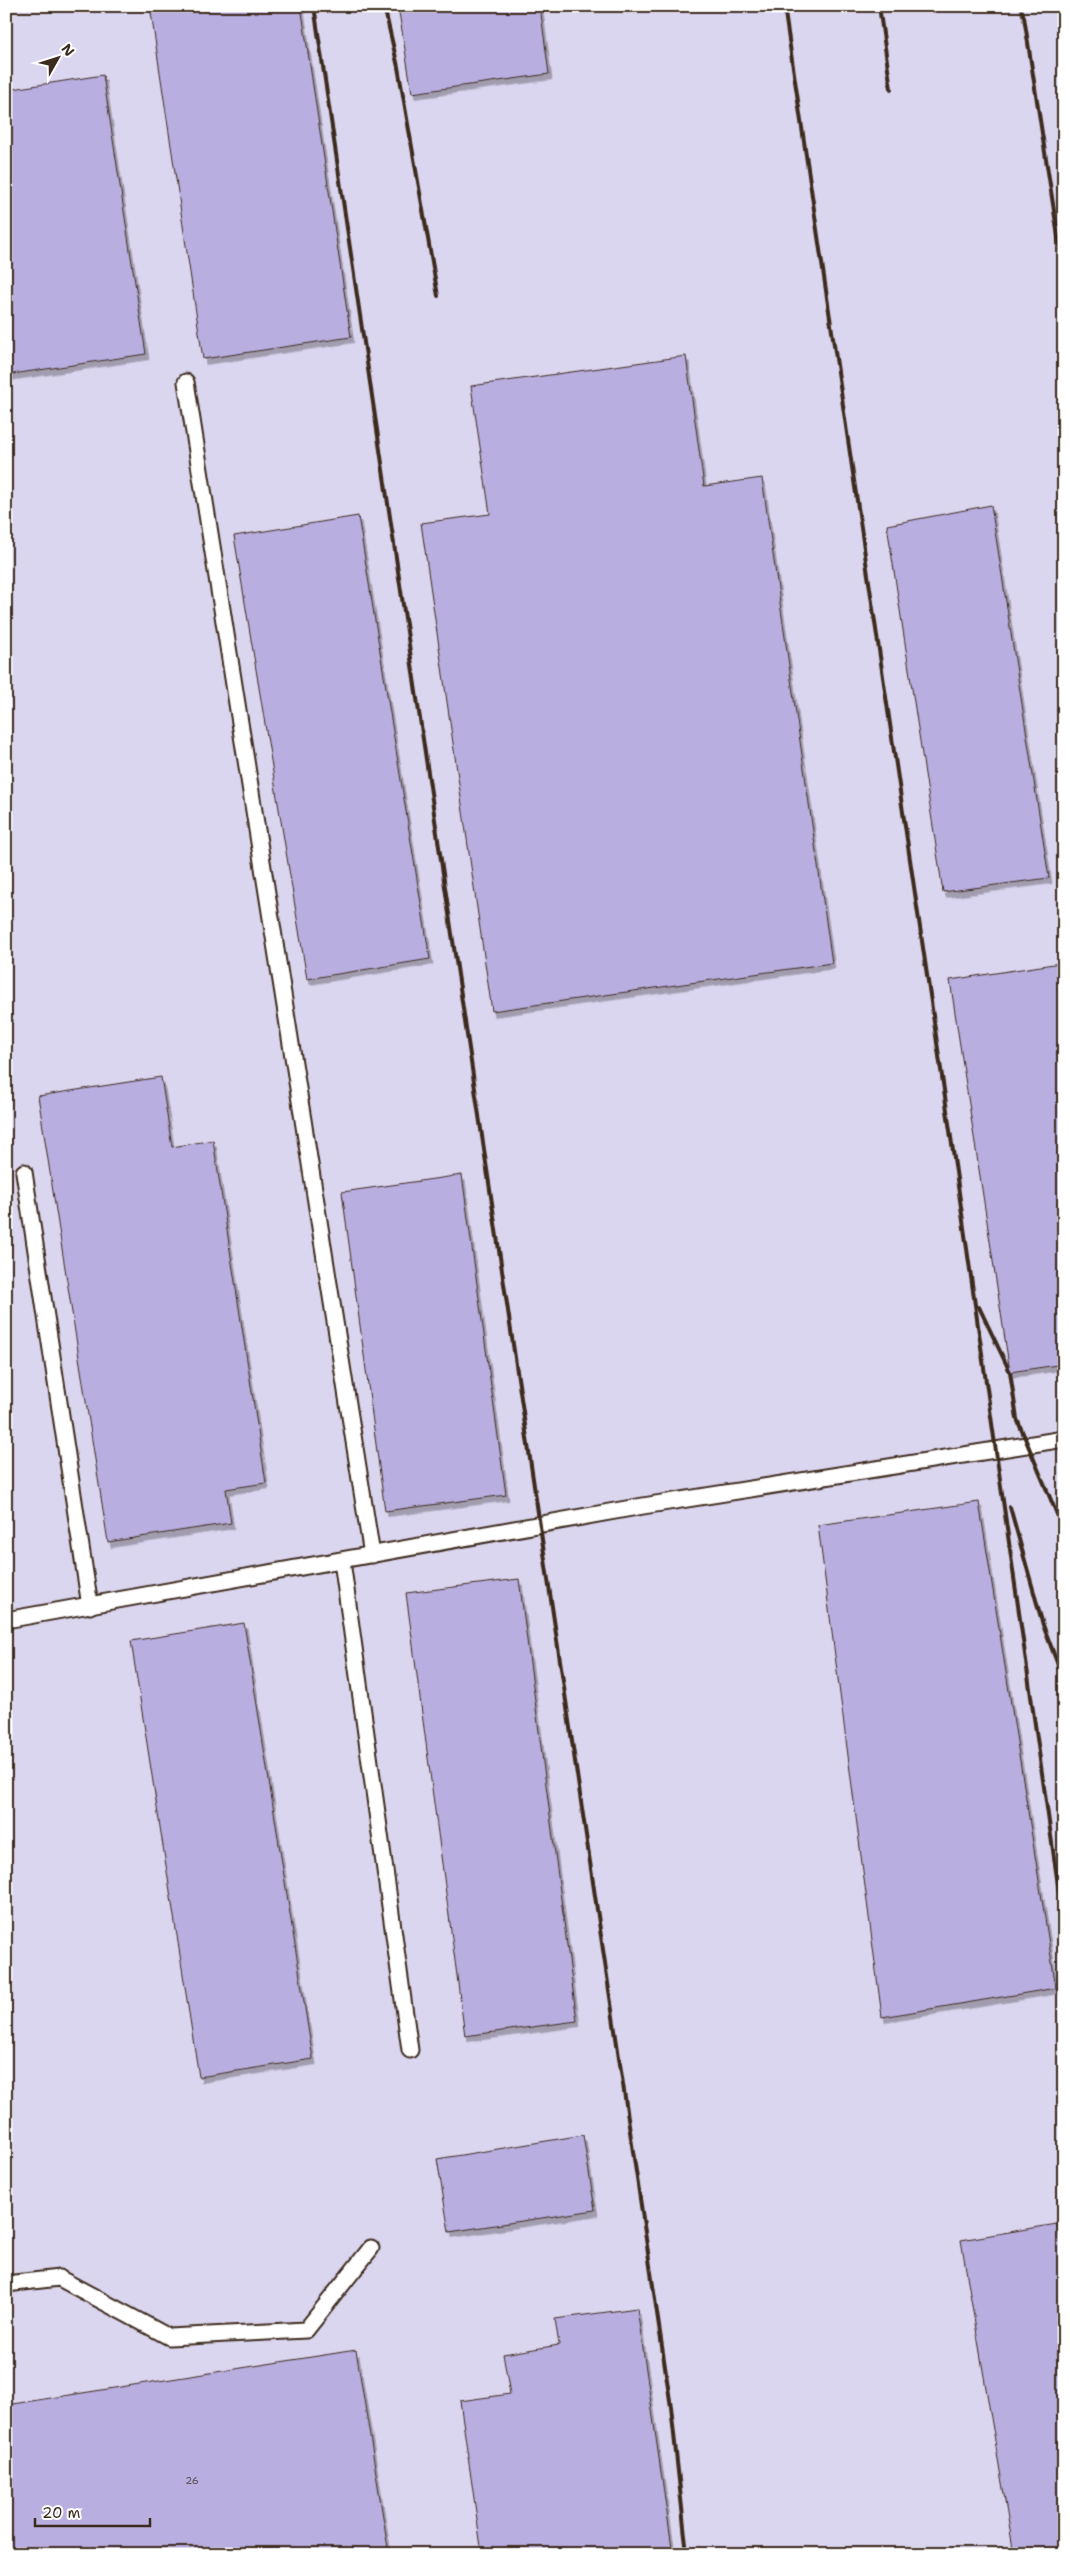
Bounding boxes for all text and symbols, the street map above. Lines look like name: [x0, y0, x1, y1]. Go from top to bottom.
north arrow: [32, 32, 82, 82]
text: N: [58, 40, 79, 60]
house number: 26: [185, 2474, 199, 2487]
scale bar: [35, 2495, 150, 2527]
text: 20 m: [42, 2503, 81, 2523]

